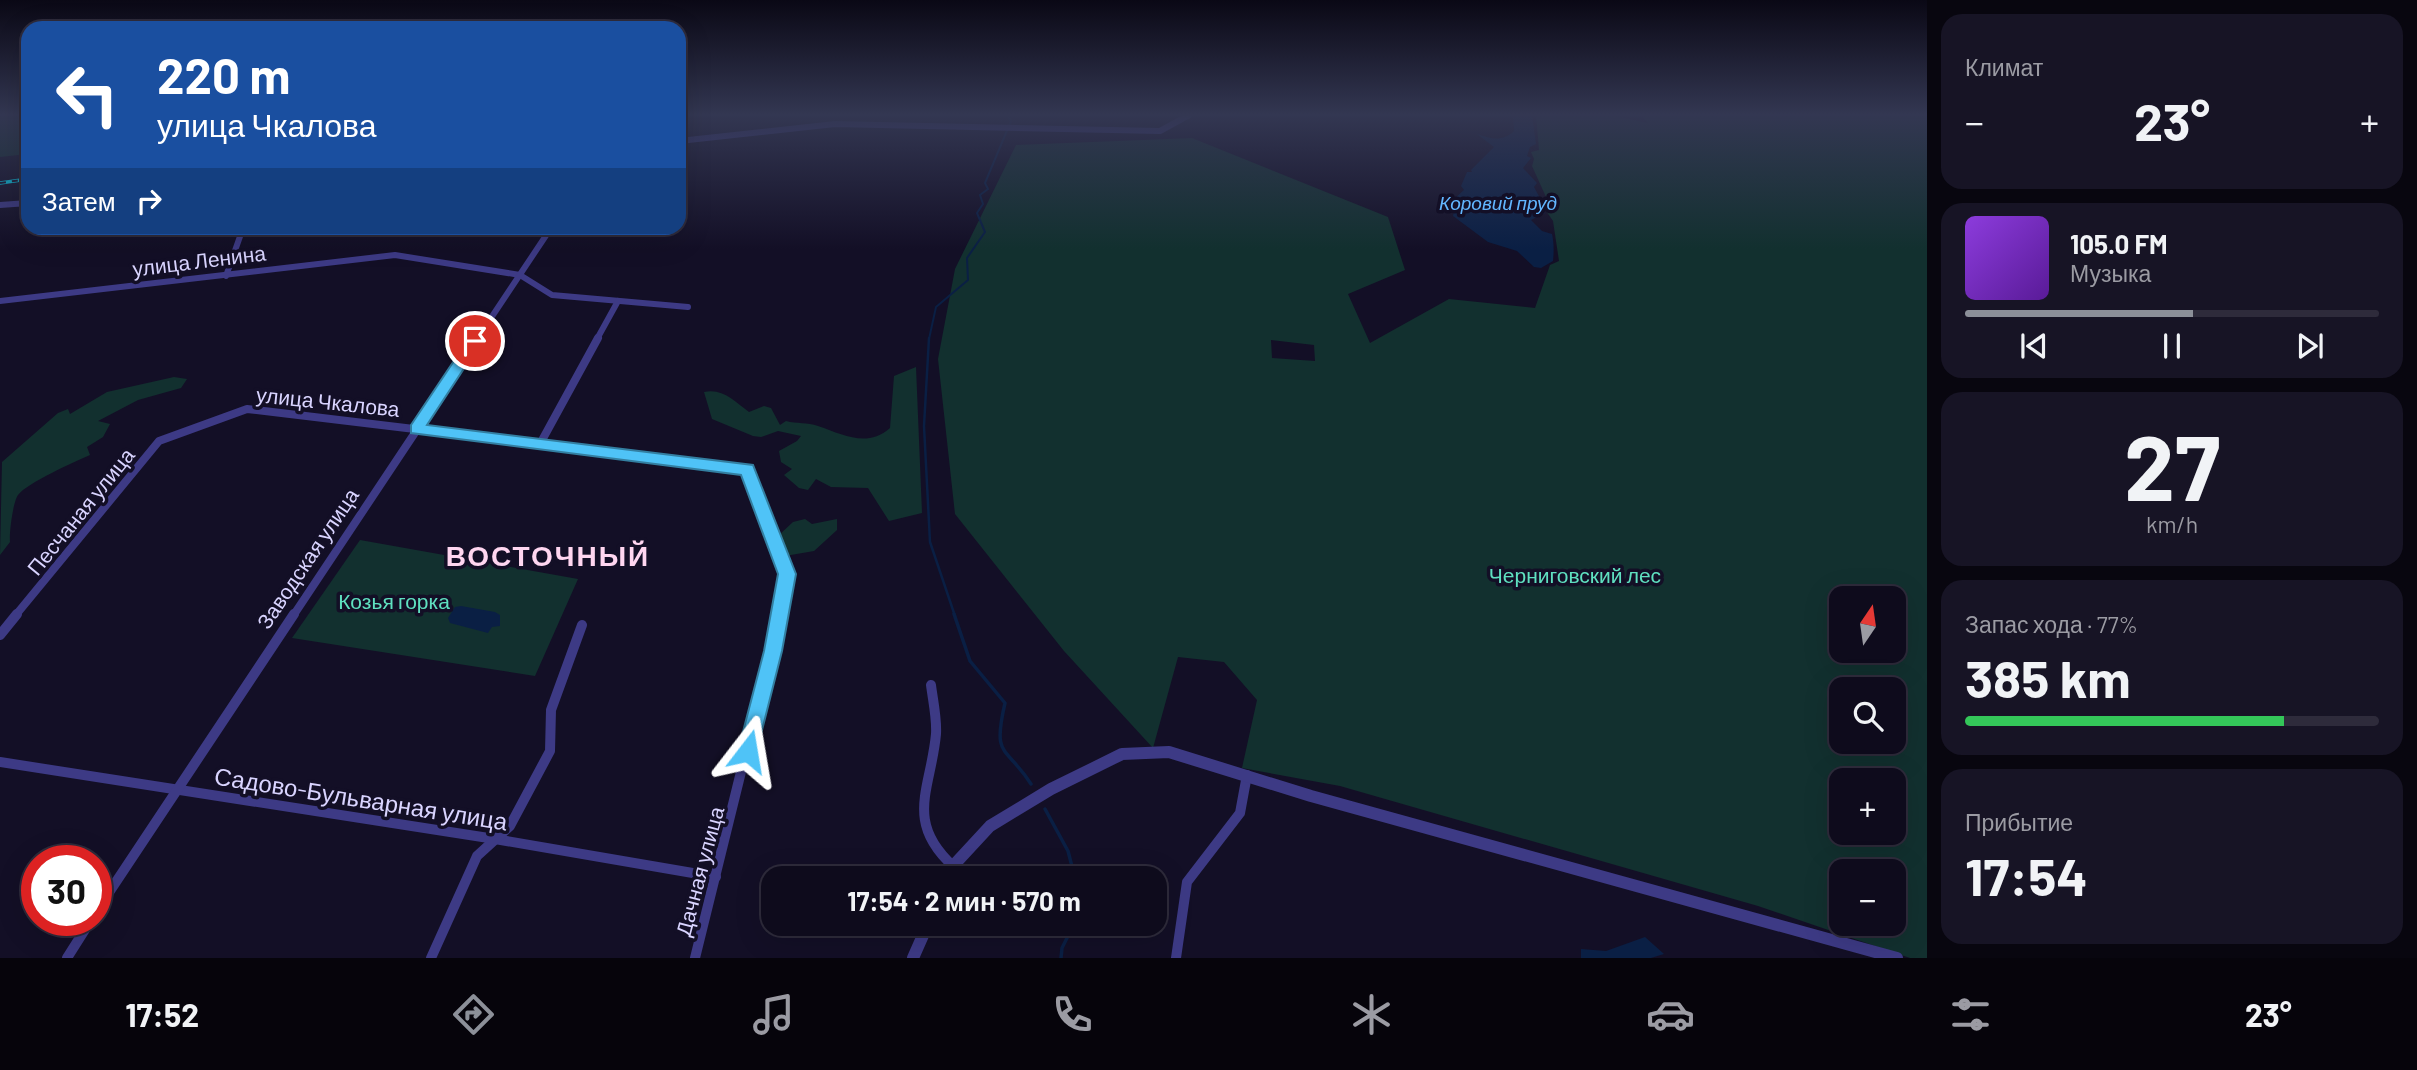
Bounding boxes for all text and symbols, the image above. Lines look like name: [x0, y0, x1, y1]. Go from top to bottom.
text: 220 m: [157, 45, 291, 104]
icon: left: [42, 49, 133, 140]
text: Климат: [1965, 53, 2043, 81]
text: 23°: [2134, 89, 2210, 151]
text: −: [1965, 98, 1984, 144]
text: +: [2360, 98, 2379, 144]
text: улица Чкалова: [157, 105, 376, 143]
icon: right: [130, 182, 168, 220]
text: Затем: [42, 185, 116, 216]
water label: Коровий пруд: [1439, 191, 1557, 214]
text: 105.0 FM: [2070, 228, 2168, 259]
street label: улица Ленина: [131, 239, 267, 281]
text: Музыка: [2070, 259, 2151, 287]
pin: [445, 311, 505, 371]
icon: arrive: [456, 322, 494, 360]
icon: previous: [2015, 327, 2053, 365]
icon: pause: [2153, 327, 2191, 365]
icon: next: [2291, 327, 2329, 365]
street label: улица Чкалова: [255, 381, 401, 421]
text: 27: [2124, 410, 2220, 519]
street label: Песчаная улица: [21, 442, 139, 580]
street label: Заводская улица: [251, 483, 363, 633]
text: km/h: [2146, 510, 2198, 538]
district label: ВОСТОЧНЫЙ: [446, 538, 650, 572]
park label: Черниговский лес: [1489, 562, 1661, 587]
north arrow: [1829, 586, 1906, 663]
map controls: [1829, 586, 1906, 936]
park label: Козья горка: [338, 588, 450, 613]
text: Запас хода · 77%: [1965, 610, 2138, 638]
text: 385 km: [1965, 646, 2131, 708]
button: search: [1829, 677, 1906, 754]
position arrow: [711, 714, 785, 788]
street label: Садово-Бульварная улица: [212, 760, 510, 836]
button: +: [1829, 768, 1906, 845]
street label: Дачная улица: [670, 803, 728, 938]
text: Прибытие: [1965, 808, 2073, 836]
text: 17:54: [1965, 844, 2088, 906]
speed limit sign: 30: [21, 845, 112, 936]
button: −: [1829, 859, 1906, 936]
text: 17:54 · 2 мин · 570 m: [847, 885, 1081, 916]
icon: directions: [449, 990, 498, 1039]
icon: music: [749, 990, 798, 1039]
icon: phone: [1048, 990, 1097, 1039]
icon: climate: [1347, 990, 1396, 1039]
icon: car: [1646, 990, 1695, 1039]
icon: filters: [1946, 990, 1995, 1039]
text: 17:52: [125, 995, 199, 1033]
text: 23°: [2245, 995, 2292, 1033]

